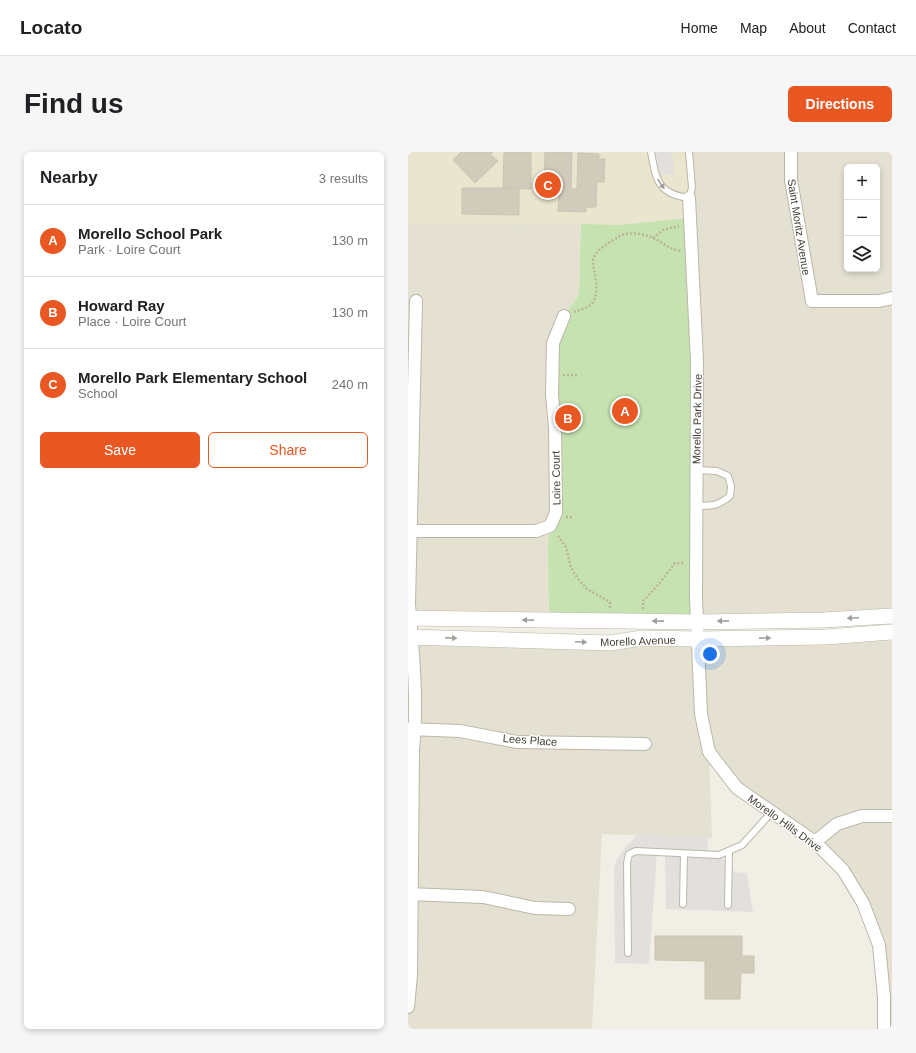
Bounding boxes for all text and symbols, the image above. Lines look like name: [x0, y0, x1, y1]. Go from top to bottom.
text: Locato: [20, 17, 82, 38]
text: Home: [681, 20, 718, 36]
text: Map: [740, 20, 767, 36]
text: About: [789, 20, 826, 36]
text: Contact: [848, 20, 896, 36]
button: Directions: [788, 86, 892, 122]
text: Find us: [24, 88, 124, 119]
map controls: [844, 164, 880, 272]
button: +: [844, 164, 880, 200]
text: Nearby: [40, 168, 98, 187]
pin: C: [535, 170, 561, 200]
text: 3 results: [319, 171, 368, 186]
one-way arrow: [657, 178, 664, 189]
street label: Saint Moritz Avenue: [785, 178, 813, 276]
button: −: [844, 200, 880, 236]
text: Morello School Park: [78, 225, 222, 242]
text: A: [48, 233, 58, 248]
text: 130 m: [332, 233, 368, 248]
button: layers: [844, 236, 880, 272]
text: Park · Loire Court: [78, 242, 181, 257]
text: Howard Ray: [78, 297, 165, 314]
text: B: [48, 305, 58, 320]
text: 130 m: [332, 305, 368, 320]
text: Place · Loire Court: [78, 314, 186, 329]
text: Morello Park Elementary School: [78, 369, 307, 386]
street label: Morello Park Drive: [690, 374, 704, 464]
text: C: [48, 377, 58, 392]
text: 240 m: [332, 377, 368, 392]
text: School: [78, 386, 118, 401]
pin: A: [612, 396, 638, 426]
pin: B: [555, 403, 581, 433]
button: Save: [40, 432, 200, 468]
button: Share: [208, 432, 368, 468]
street label: Loire Court: [550, 451, 562, 505]
one-way arrow: [847, 615, 859, 622]
one-way arrow: [521, 617, 534, 623]
one-way arrow: [652, 618, 664, 625]
one-way arrow: [717, 618, 729, 625]
one-way arrow: [445, 634, 457, 641]
street label: Morello Avenue: [600, 634, 676, 648]
one-way arrow: [759, 635, 772, 641]
one-way arrow: [575, 638, 587, 645]
your location: [700, 644, 720, 664]
street label: Lees Place: [502, 732, 558, 748]
street label: Morello Hills Drive: [746, 792, 824, 854]

